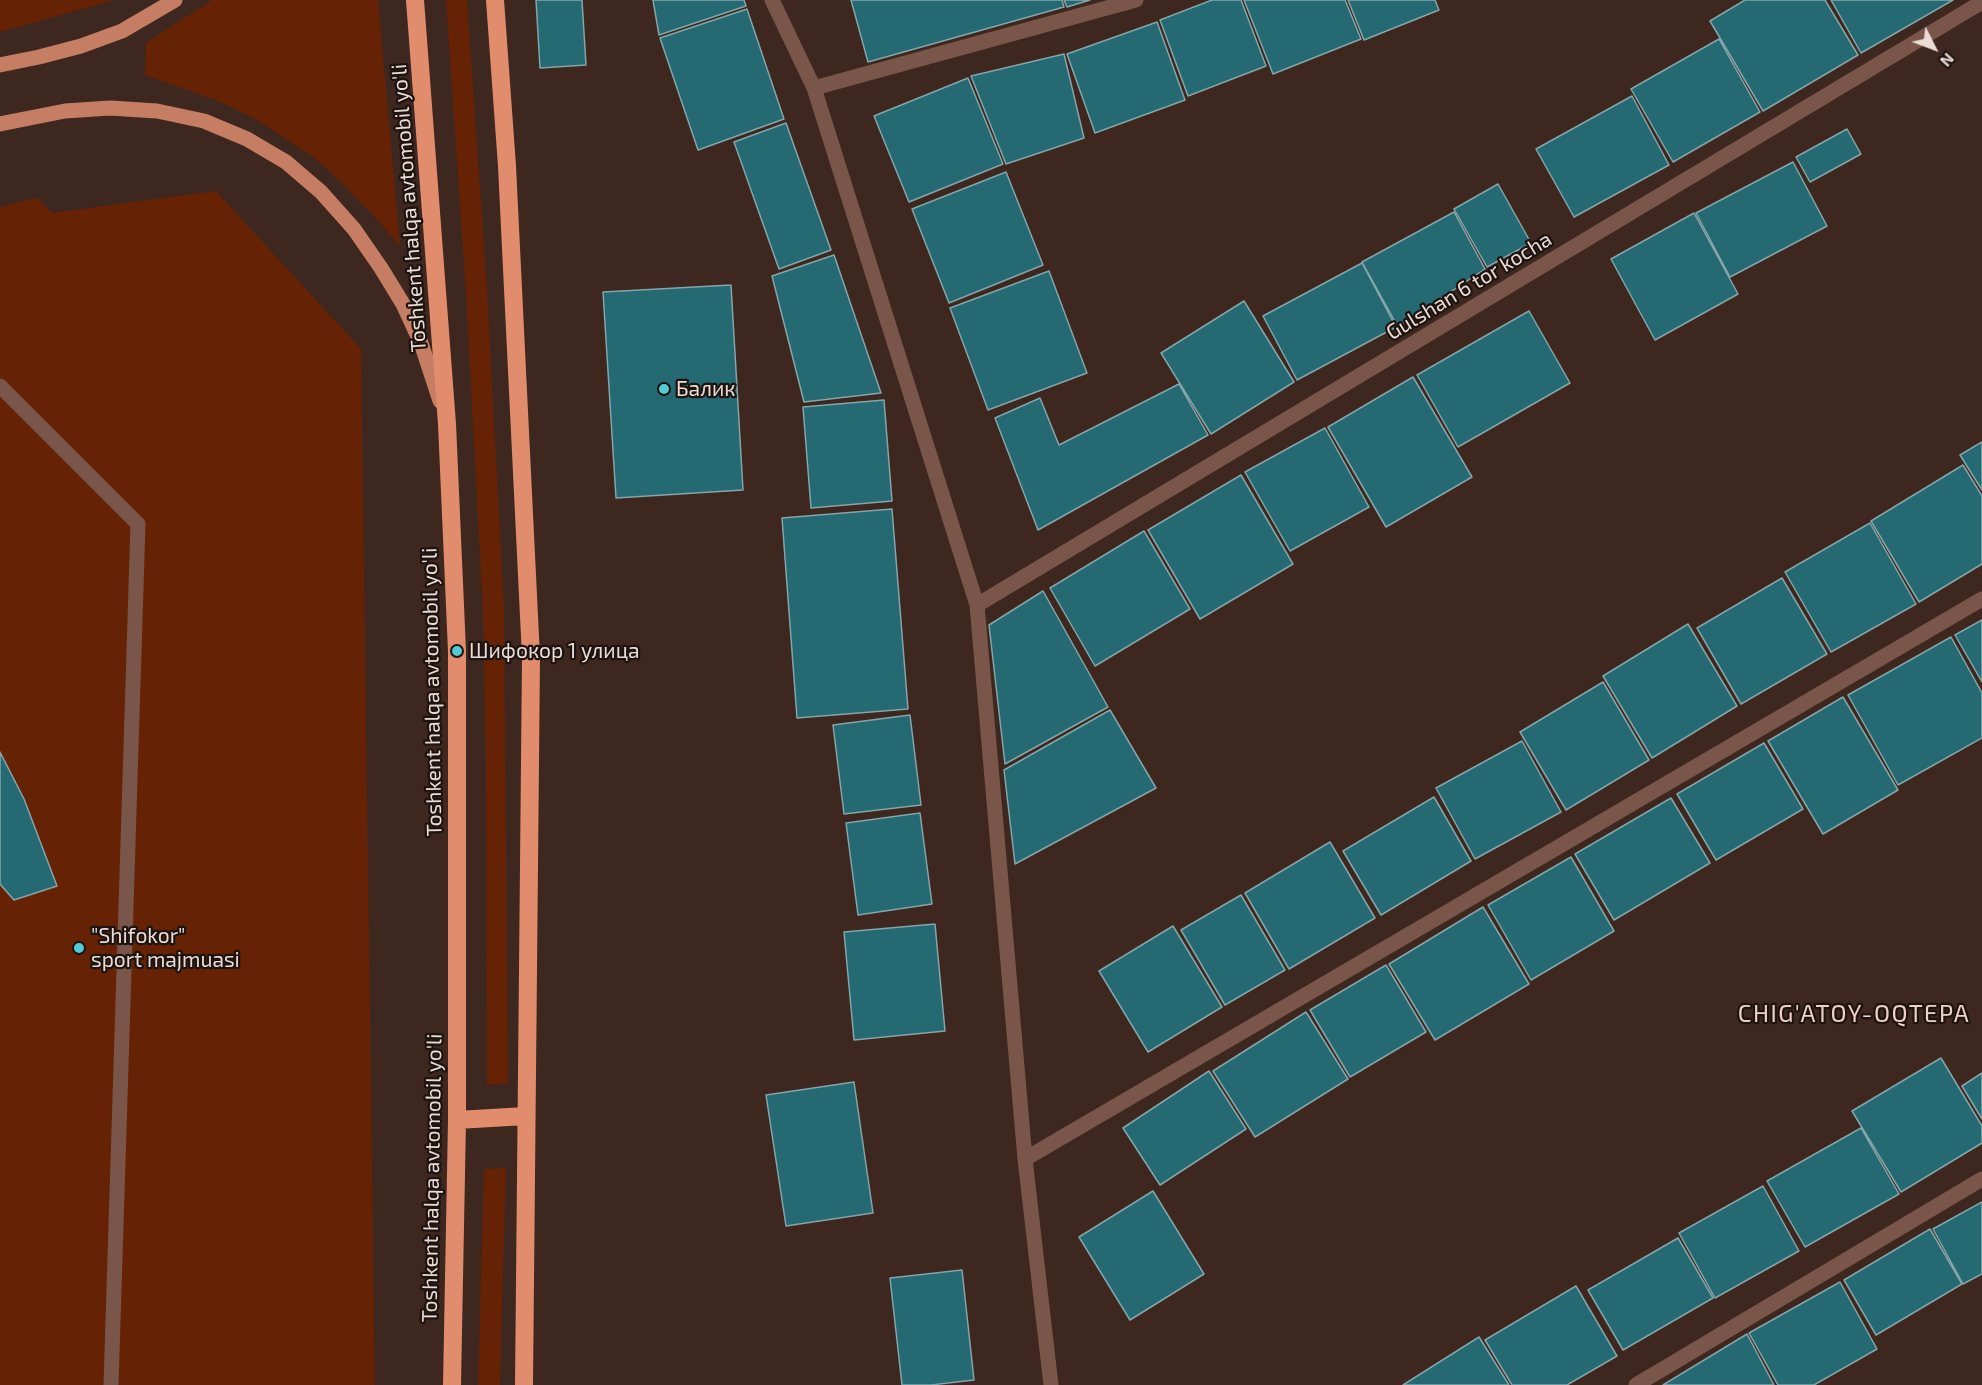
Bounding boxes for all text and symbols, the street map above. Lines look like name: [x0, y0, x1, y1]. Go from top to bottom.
north arrow: [1904, 18, 1964, 78]
text: N: [1937, 50, 1959, 71]
street label: Toshkent halqa avtomobil yo'li: [386, 63, 432, 353]
street label: Gulshan 6 tor kocha: [1382, 227, 1556, 345]
place label: Балик: [676, 376, 736, 402]
marker: Балик: [657, 382, 671, 396]
street label: Toshkent halqa avtomobil yo'li: [417, 547, 447, 837]
place label: Шифокор 1 улица: [469, 638, 640, 664]
marker: Шифокор 1 улица: [450, 644, 464, 658]
place label: "Shifokor" sport majmuasi: [91, 923, 240, 973]
marker: "Shifokor" sport majmuasi: [72, 941, 86, 955]
district label: CHIG'ATOY-OQTEPA: [1738, 1000, 1970, 1028]
street label: Toshkent halqa avtomobil yo'li: [417, 1033, 447, 1323]

